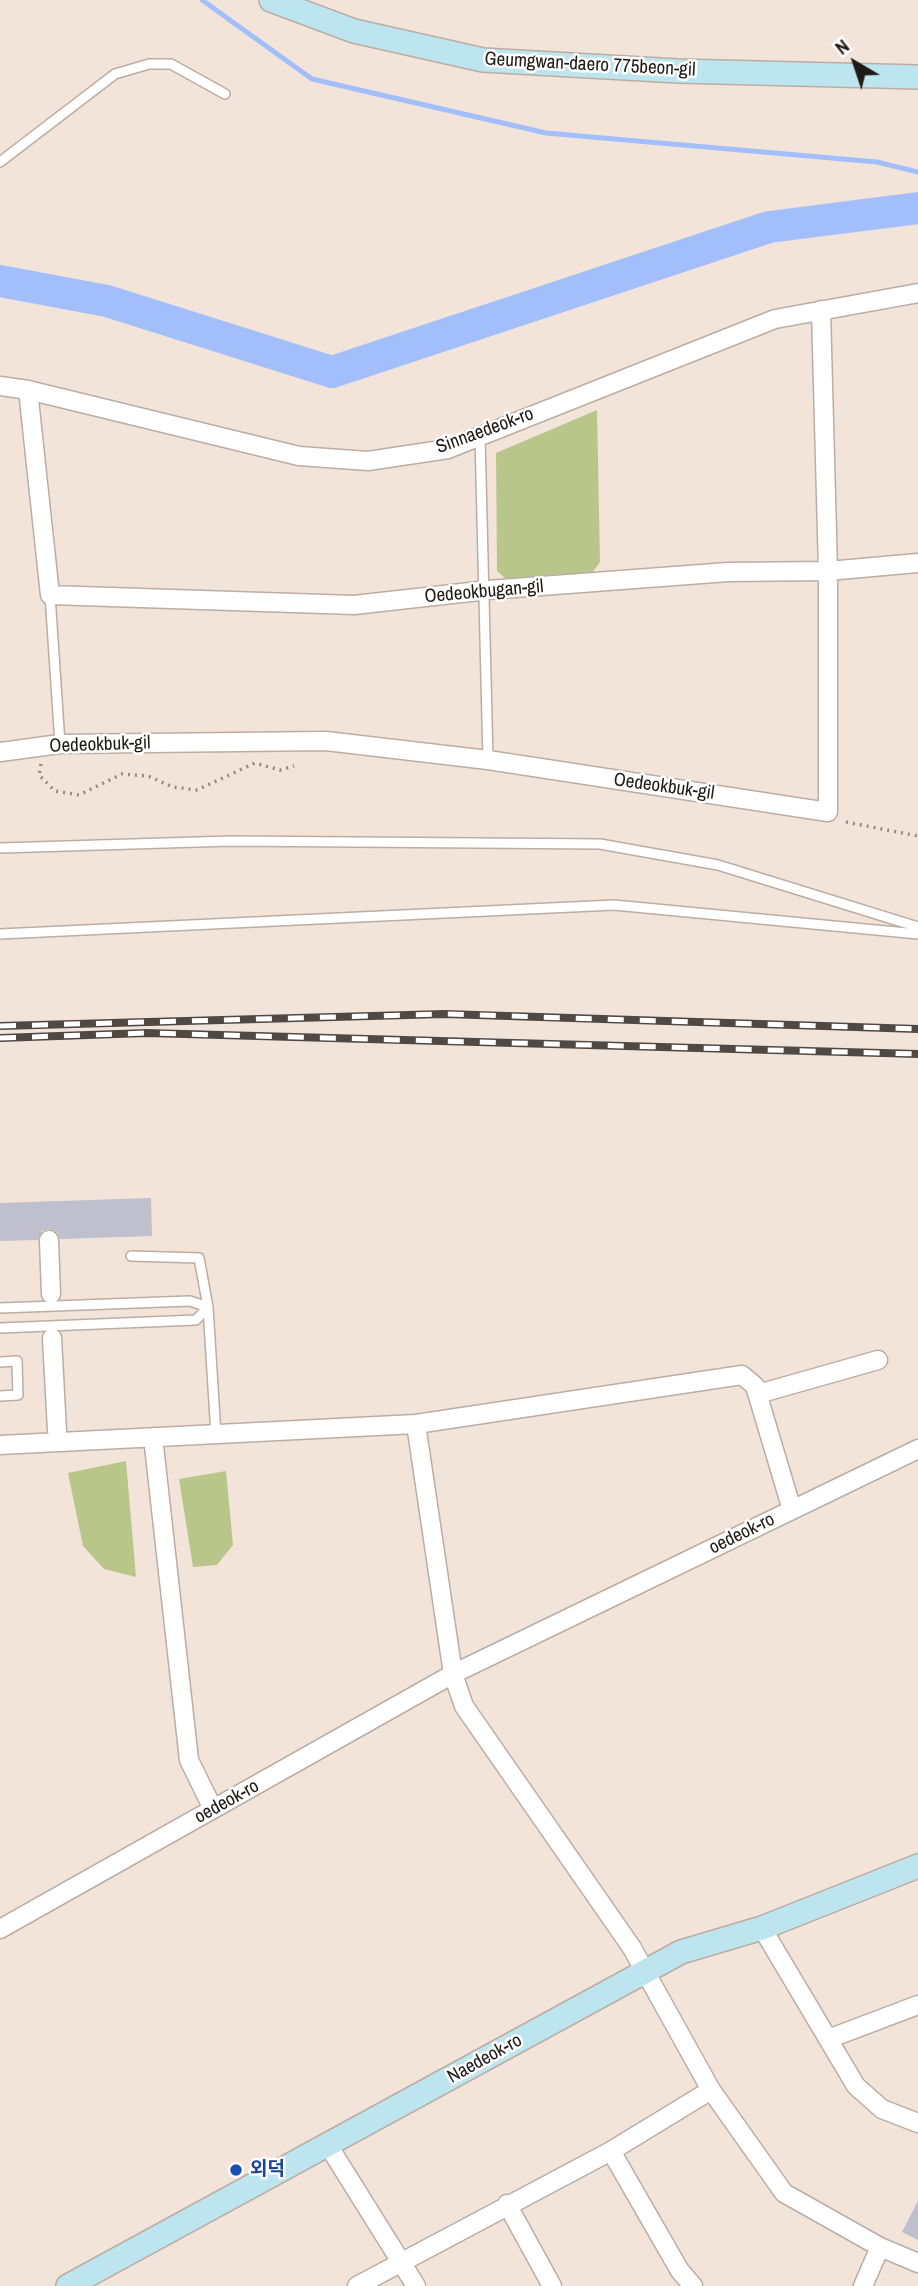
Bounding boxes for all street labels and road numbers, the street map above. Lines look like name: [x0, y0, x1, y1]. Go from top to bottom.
street label: Geumgwan-daero 775beon-gil: [484, 48, 696, 82]
street label: Sinnaedeok-ro: [433, 403, 537, 459]
street label: Oedeokbugan-gil: [423, 575, 545, 609]
street label: Oedeokbuk-gil: [49, 732, 151, 758]
street label: Oedeokbuk-gil: [612, 769, 716, 805]
street label: oedeok-ro: [705, 1508, 779, 1560]
street label: oedeok-ro: [191, 1775, 263, 1829]
street label: Naedeok-ro: [444, 2029, 526, 2089]

